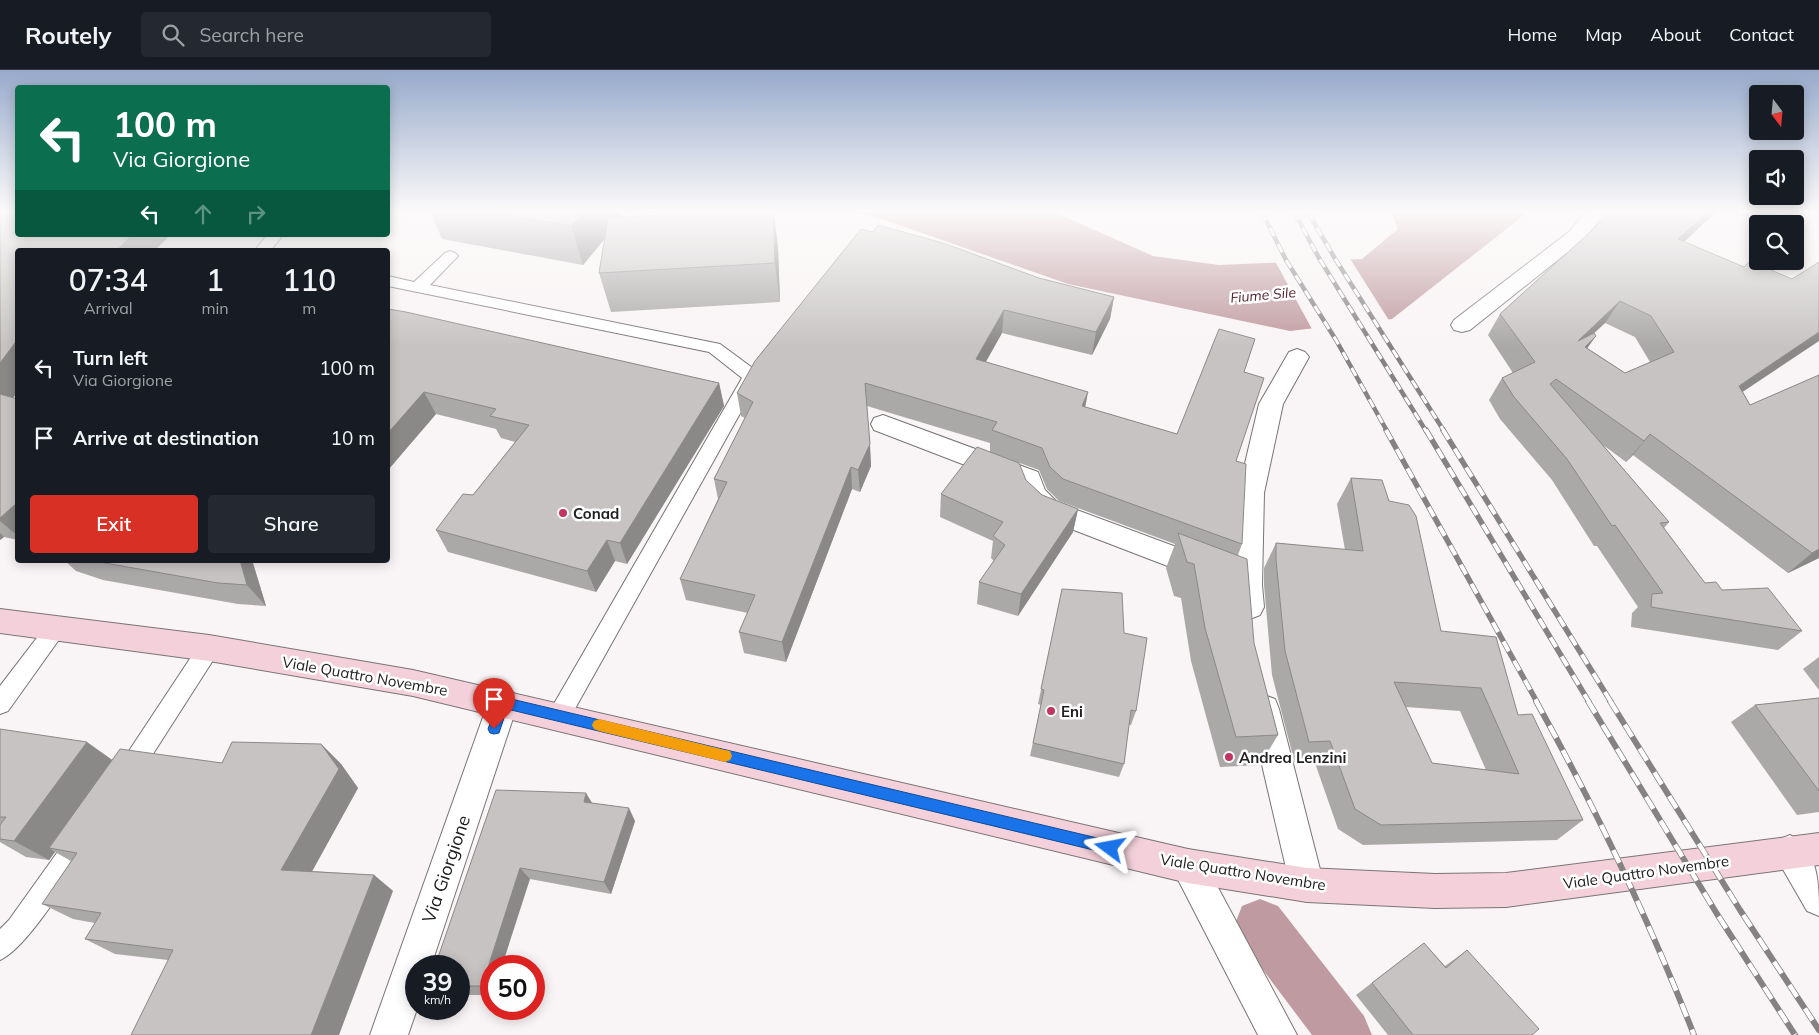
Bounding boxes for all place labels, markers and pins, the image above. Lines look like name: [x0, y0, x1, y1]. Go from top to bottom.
place label: Conad: [573, 504, 619, 523]
marker: Conad: [557, 507, 569, 519]
pin: [473, 678, 515, 729]
place label: Eni: [1061, 702, 1083, 721]
marker: Eni: [1045, 705, 1057, 717]
place label: Andrea Lenzini: [1239, 748, 1346, 767]
marker: Andrea Lenzini: [1223, 751, 1235, 763]

